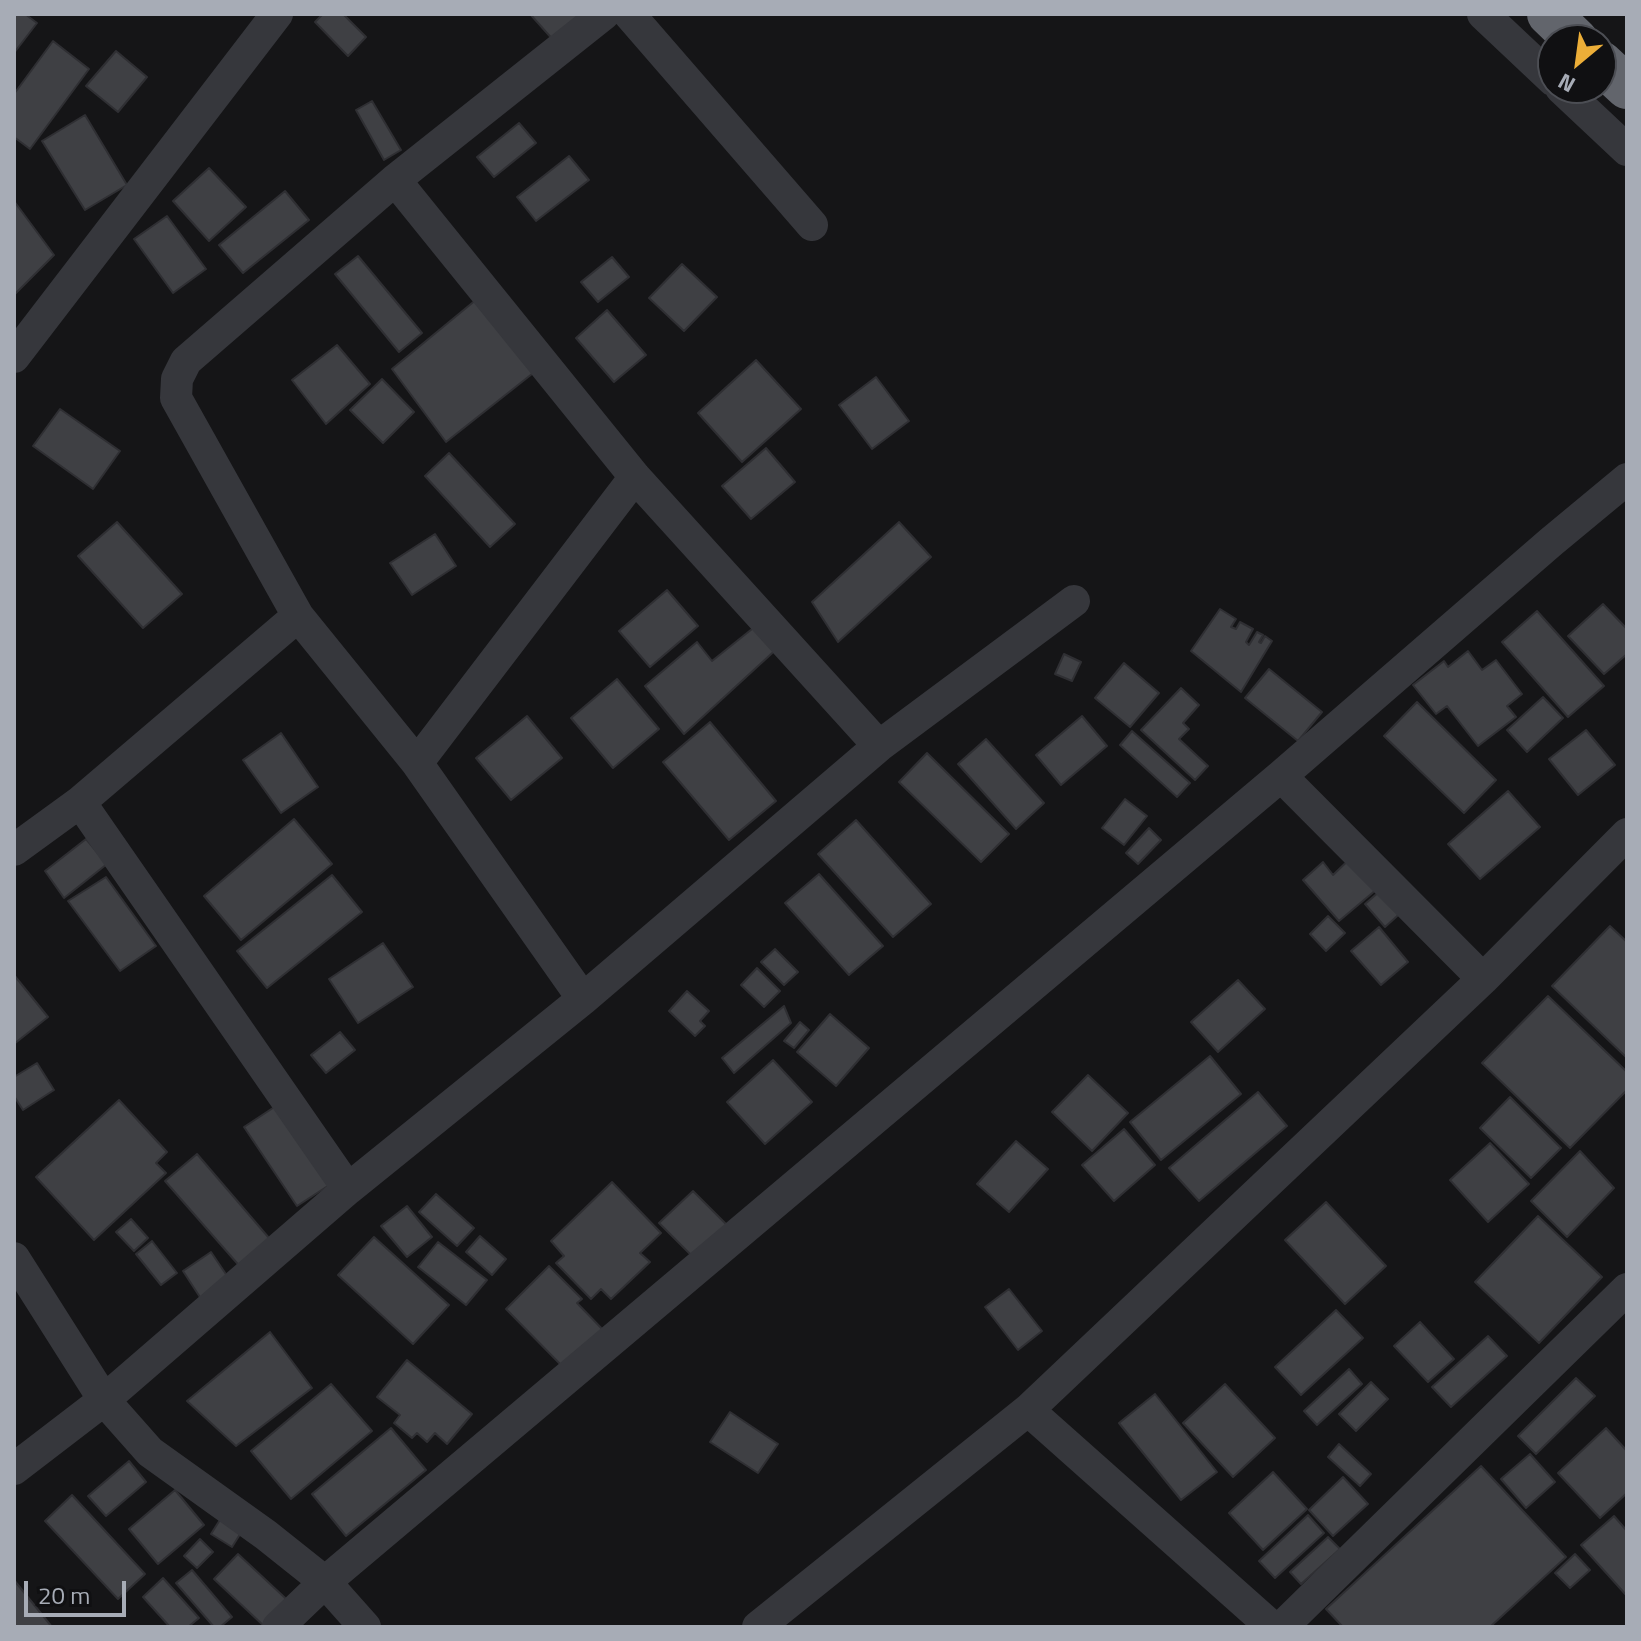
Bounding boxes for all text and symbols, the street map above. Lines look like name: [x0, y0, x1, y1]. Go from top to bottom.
north arrow: [1537, 24, 1617, 104]
text: N: [1551, 65, 1581, 102]
scale bar: [28, 1565, 130, 1615]
text: 20 m: [38, 1577, 90, 1613]

